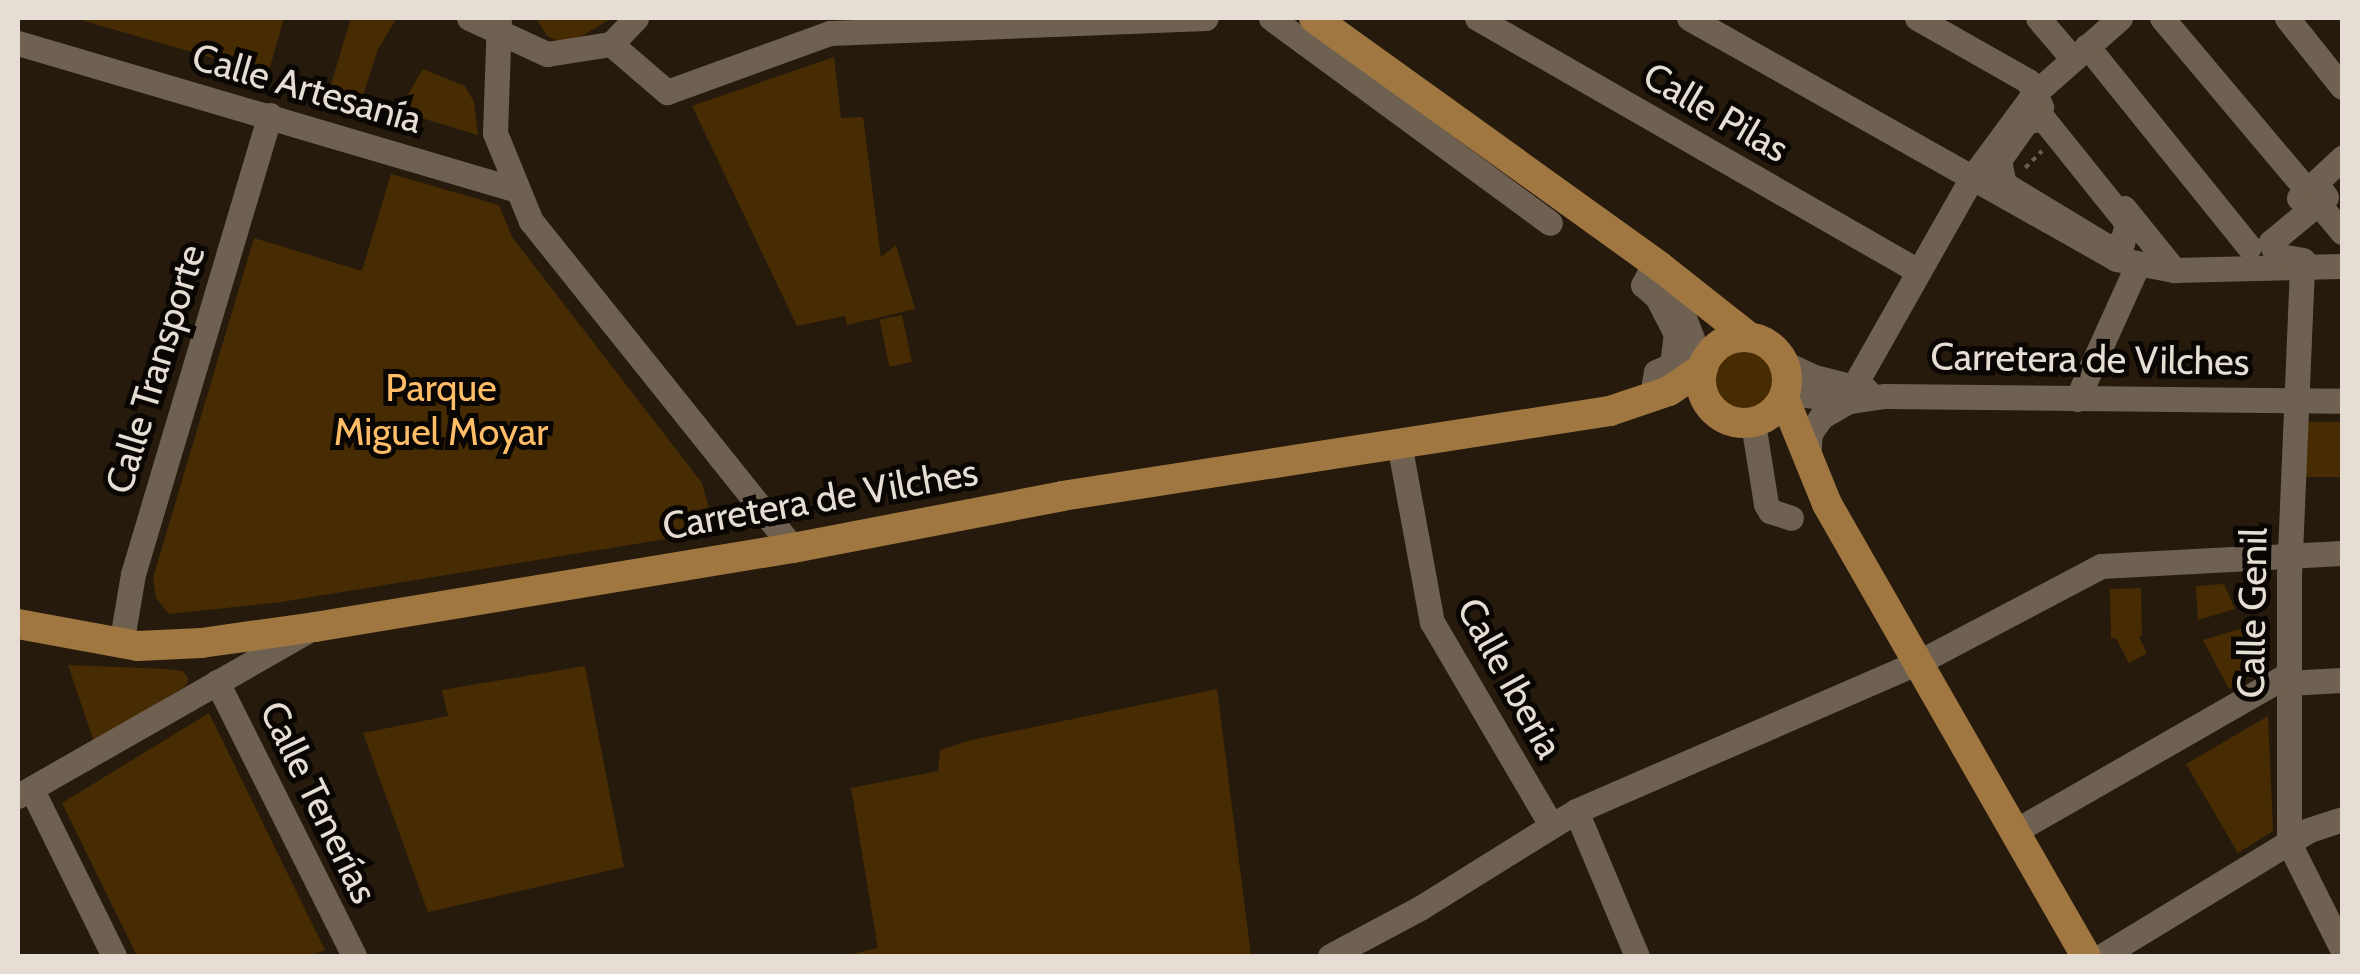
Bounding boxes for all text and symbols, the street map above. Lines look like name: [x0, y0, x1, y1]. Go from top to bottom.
street label: Calle Artesanía: [187, 33, 427, 143]
street label: Calle Pilas: [1635, 52, 1797, 172]
street label: Calle Transporte: [96, 239, 214, 499]
street label: Carretera de Vilches: [1930, 333, 2250, 385]
park label: Parque Miguel Moyar: [334, 365, 548, 454]
street label: Carretera de Vilches: [659, 449, 981, 549]
street label: Calle Genil: [2228, 527, 2276, 699]
street label: Calle Iberia: [1447, 590, 1573, 766]
street label: Calle Tenerías: [251, 694, 387, 910]

